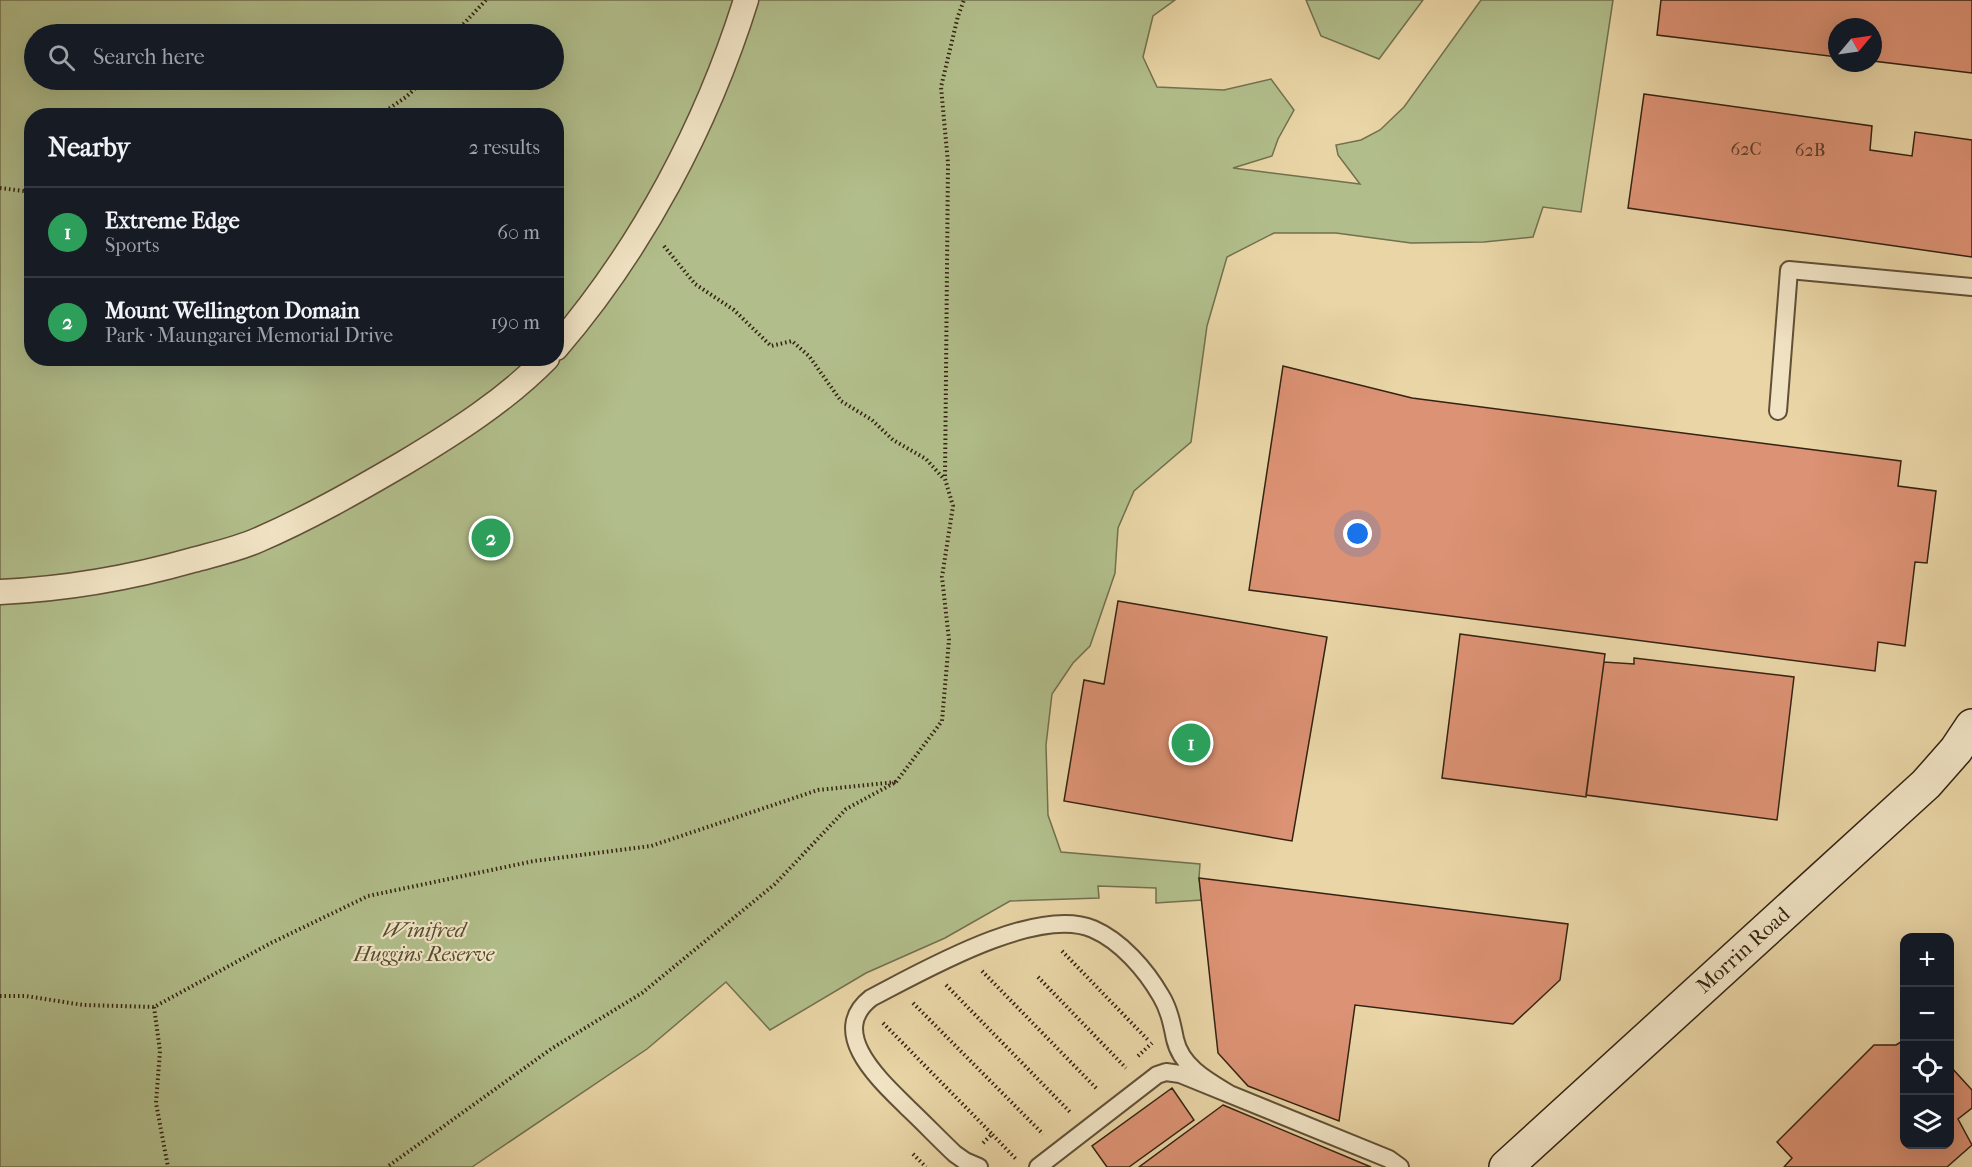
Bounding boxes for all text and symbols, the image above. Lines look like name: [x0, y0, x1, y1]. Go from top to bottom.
north arrow: [1828, 18, 1882, 72]
search box: [24, 24, 564, 90]
icon: search: [45, 41, 78, 74]
text: Search here: [93, 44, 205, 70]
text: Nearby: [48, 132, 130, 163]
text: 2 results: [469, 136, 540, 159]
house number: 62C: [1730, 139, 1762, 160]
house number: 62B: [1795, 140, 1825, 161]
text: Extreme Edge: [105, 208, 240, 234]
text: 1: [64, 221, 71, 244]
text: 60 m: [497, 221, 540, 244]
text: Sports: [105, 234, 159, 257]
text: Mount Wellington Domain: [105, 298, 360, 324]
text: 2: [62, 311, 73, 334]
text: 190 m: [490, 311, 540, 334]
text: Park · Maungarei Memorial Drive: [105, 324, 393, 347]
pin: 2: [472, 516, 510, 560]
your location: [1343, 519, 1372, 548]
pin: 1: [1172, 720, 1210, 766]
street label: Morrin Road: [1692, 902, 1795, 998]
park label: Winifred Huggins Reserve: [353, 918, 495, 966]
map controls: [1900, 933, 1954, 1149]
button: +: [1900, 933, 1954, 987]
button: −: [1900, 987, 1954, 1041]
button: locate: [1900, 1041, 1954, 1095]
button: layers: [1900, 1095, 1954, 1149]

